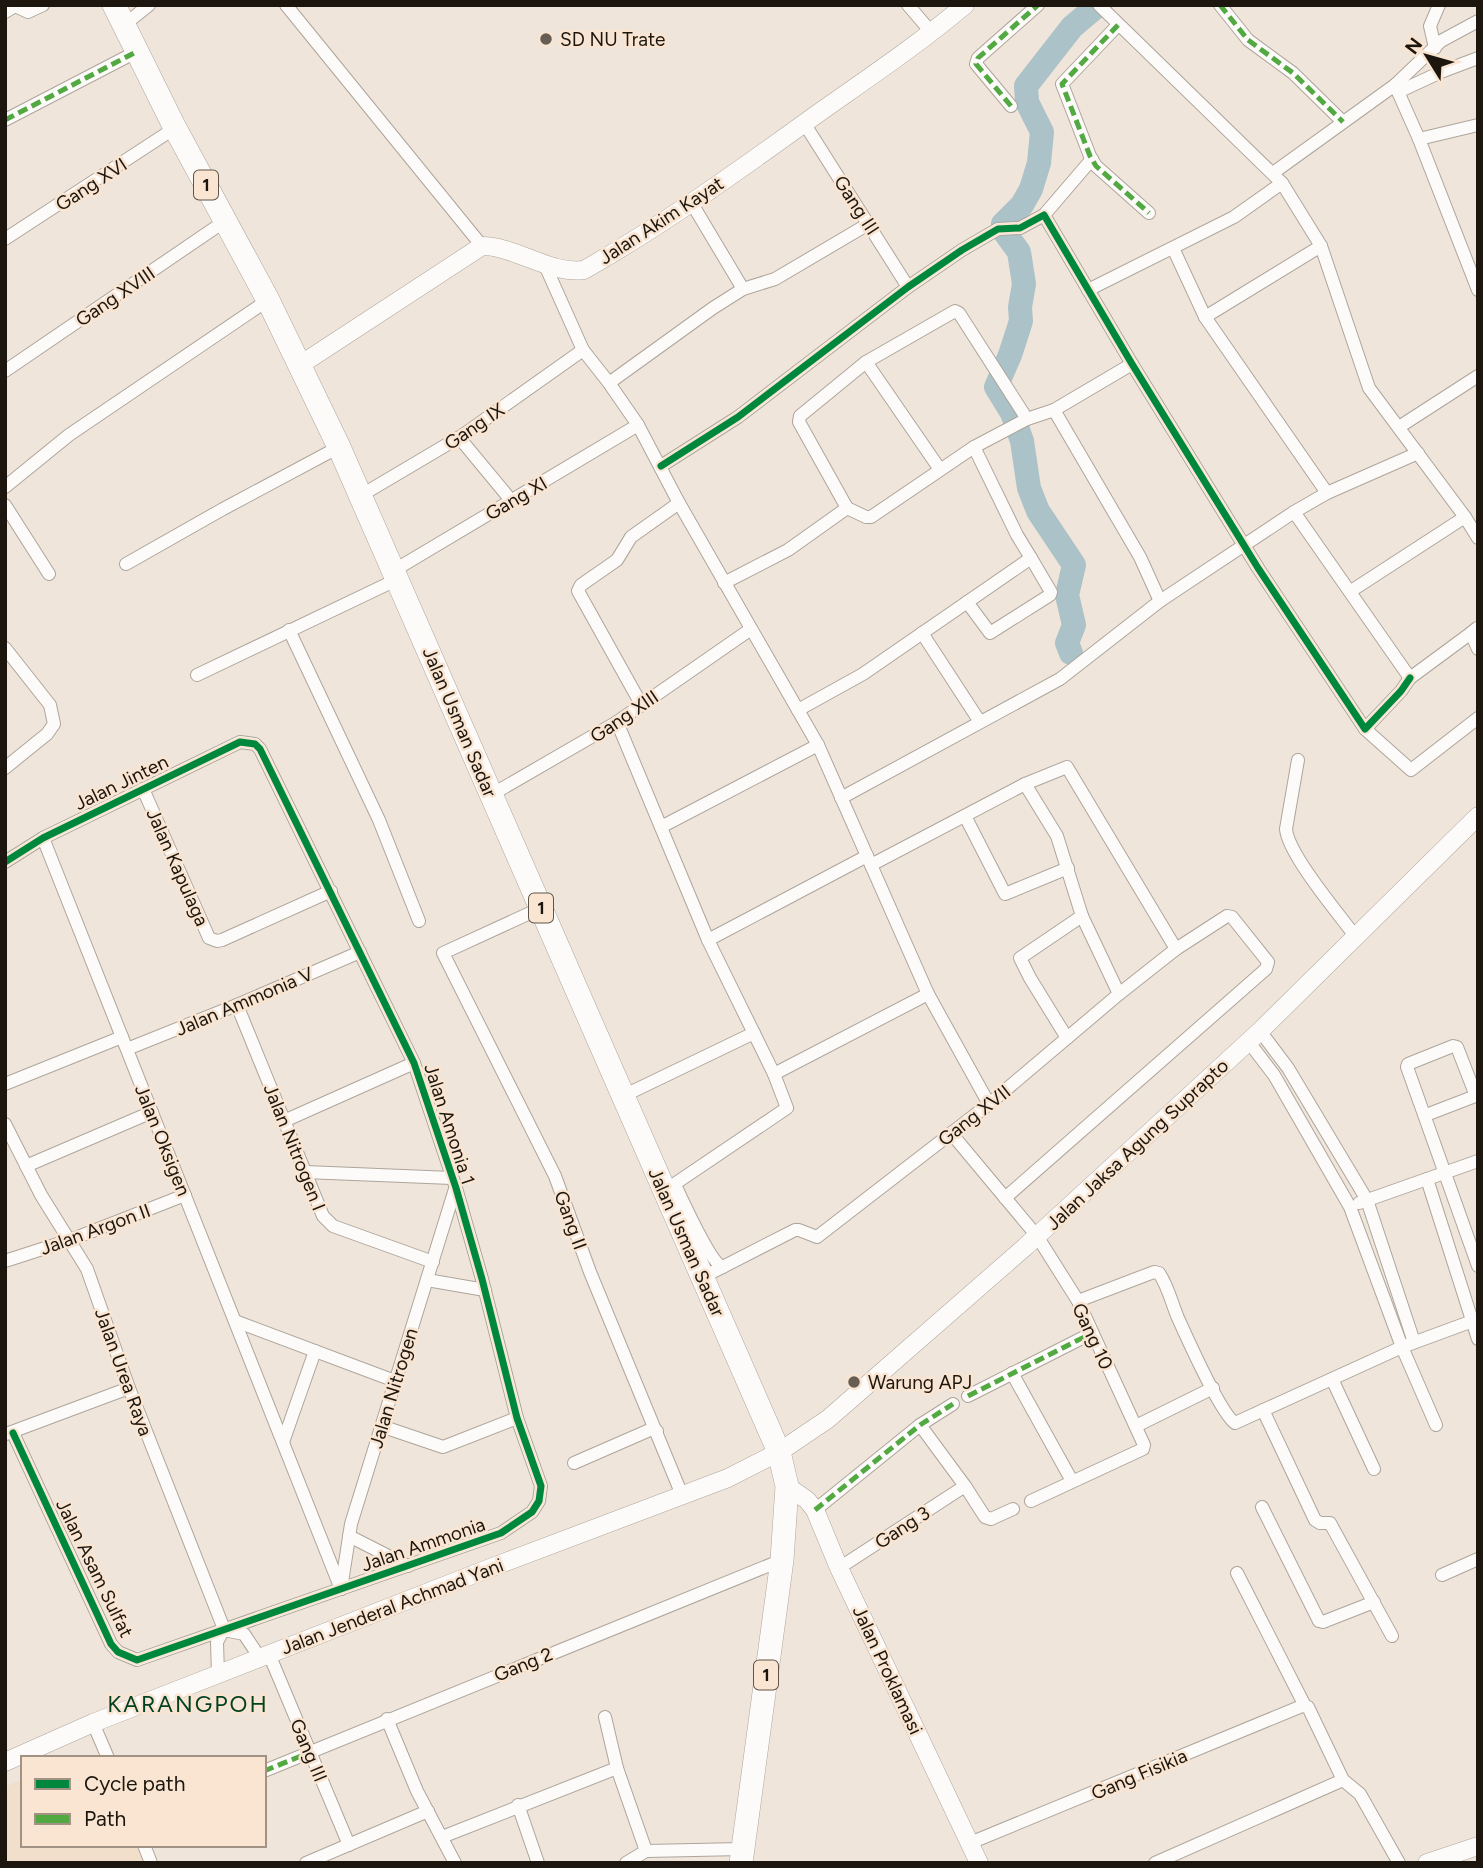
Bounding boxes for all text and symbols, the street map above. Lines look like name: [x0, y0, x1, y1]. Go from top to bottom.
north arrow: [1392, 21, 1462, 91]
place label: SD NU Trate: [560, 28, 666, 51]
marker: SD NU Trate: [538, 31, 554, 47]
text: N: [1400, 33, 1427, 59]
street label: Gang XVI: [51, 153, 131, 216]
road number: 1: [194, 170, 218, 200]
street label: Gang III: [829, 171, 884, 239]
street label: Jalan Akim Kayat: [595, 172, 728, 269]
street label: Gang XVIII: [71, 261, 159, 331]
street label: Gang IX: [440, 398, 509, 455]
street label: Gang XI: [481, 472, 551, 525]
street label: Jalan Usman Sadar: [418, 644, 502, 801]
street label: Gang XIII: [586, 685, 663, 748]
street label: Jalan Jinten: [71, 750, 172, 815]
street label: Jalan Kapulaga: [141, 805, 214, 930]
road number: 1: [529, 894, 553, 923]
street label: Jalan Ammonia V: [172, 962, 317, 1041]
street label: Jalan Jaksa Agung Suprapto: [1042, 1054, 1233, 1235]
street label: Jalan Amonia 1: [419, 1061, 480, 1188]
street label: Gang XVII: [933, 1080, 1015, 1151]
street label: Jalan Oksigen: [130, 1081, 195, 1199]
street label: Jalan Nitrogen I: [259, 1081, 330, 1214]
street label: Jalan Usman Sadar: [643, 1164, 730, 1321]
street label: Gang II: [549, 1188, 592, 1253]
street label: Jalan Argon II: [37, 1199, 153, 1260]
street label: Gang 10: [1067, 1299, 1118, 1373]
street label: Jalan Urea Raya: [90, 1305, 157, 1439]
street label: Jalan Nitrogen: [364, 1325, 423, 1451]
place label: Warung APJ: [868, 1371, 972, 1394]
marker: Warung APJ: [846, 1374, 862, 1390]
street label: Jalan Asam Sulfat: [51, 1495, 138, 1641]
street label: Gang 3: [870, 1501, 934, 1554]
street label: Jalan Ammonia: [358, 1513, 488, 1576]
street label: Jalan Jenderal Achmad Yani: [278, 1553, 507, 1660]
street label: Jalan Proklamasi: [848, 1602, 927, 1738]
street label: Gang 2: [491, 1642, 556, 1687]
road number: 1: [754, 1660, 778, 1690]
district label: KARANGPOH: [107, 1690, 269, 1718]
street label: Gang III: [285, 1715, 332, 1785]
street label: Gang Fisikia: [1088, 1744, 1191, 1805]
legend: [21, 1756, 266, 1847]
text: Cycle path: [84, 1771, 185, 1796]
text: Path: [84, 1806, 126, 1831]

